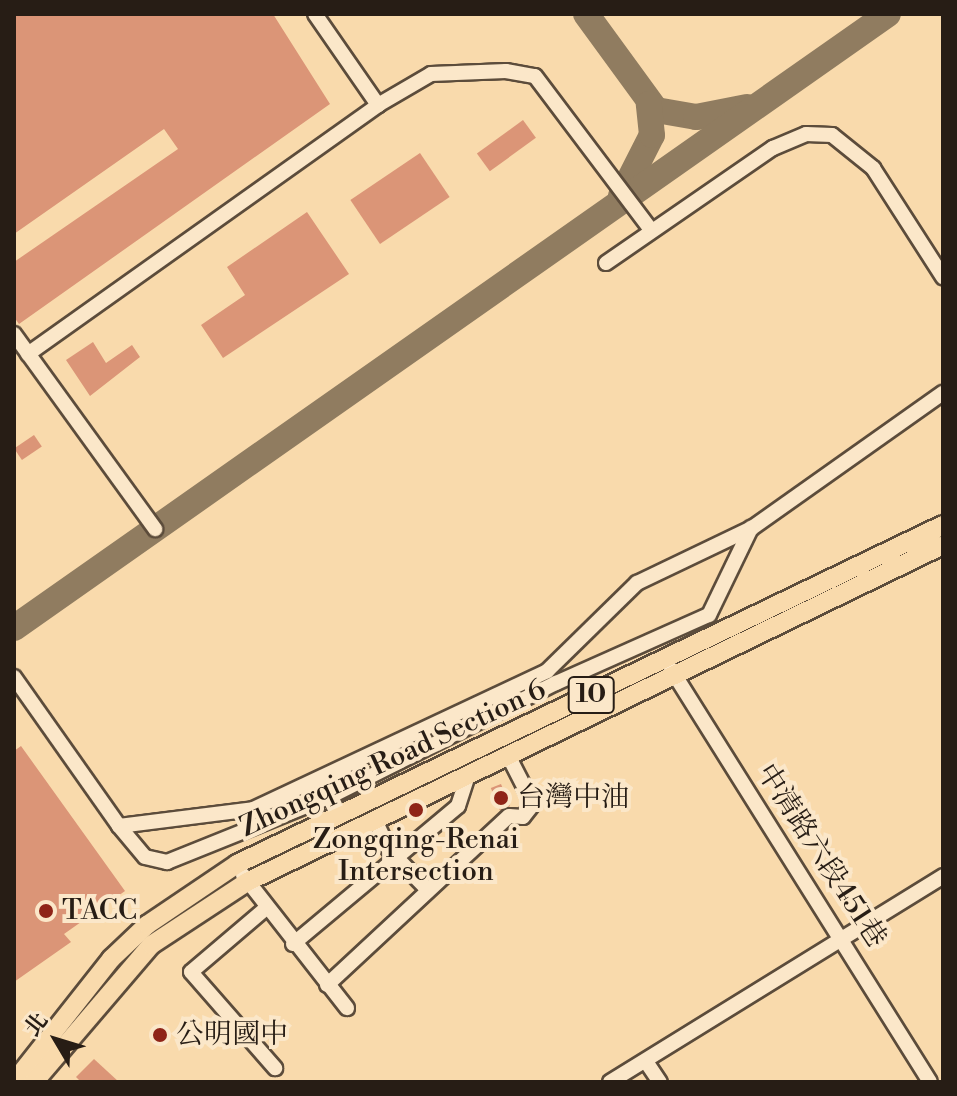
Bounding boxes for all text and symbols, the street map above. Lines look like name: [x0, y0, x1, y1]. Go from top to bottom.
street label: Zhongqing Road Section 6: [235, 673, 551, 845]
road number: 10: [567, 673, 615, 717]
street label: 中清路六段451巷: [749, 758, 893, 954]
place label: 台灣中油: [517, 781, 629, 815]
marker: 台灣中油: [492, 789, 510, 807]
marker: Zongqing-Renai Intersection: [407, 801, 425, 819]
place label: Zongqing-Renai Intersection: [313, 823, 519, 889]
place label: TACC: [62, 894, 137, 928]
marker: TACC: [37, 902, 55, 920]
north arrow: [16, 1000, 96, 1080]
text: 北: [19, 1008, 54, 1042]
place label: 公明國中: [176, 1018, 288, 1052]
marker: 公明國中: [151, 1026, 169, 1044]

